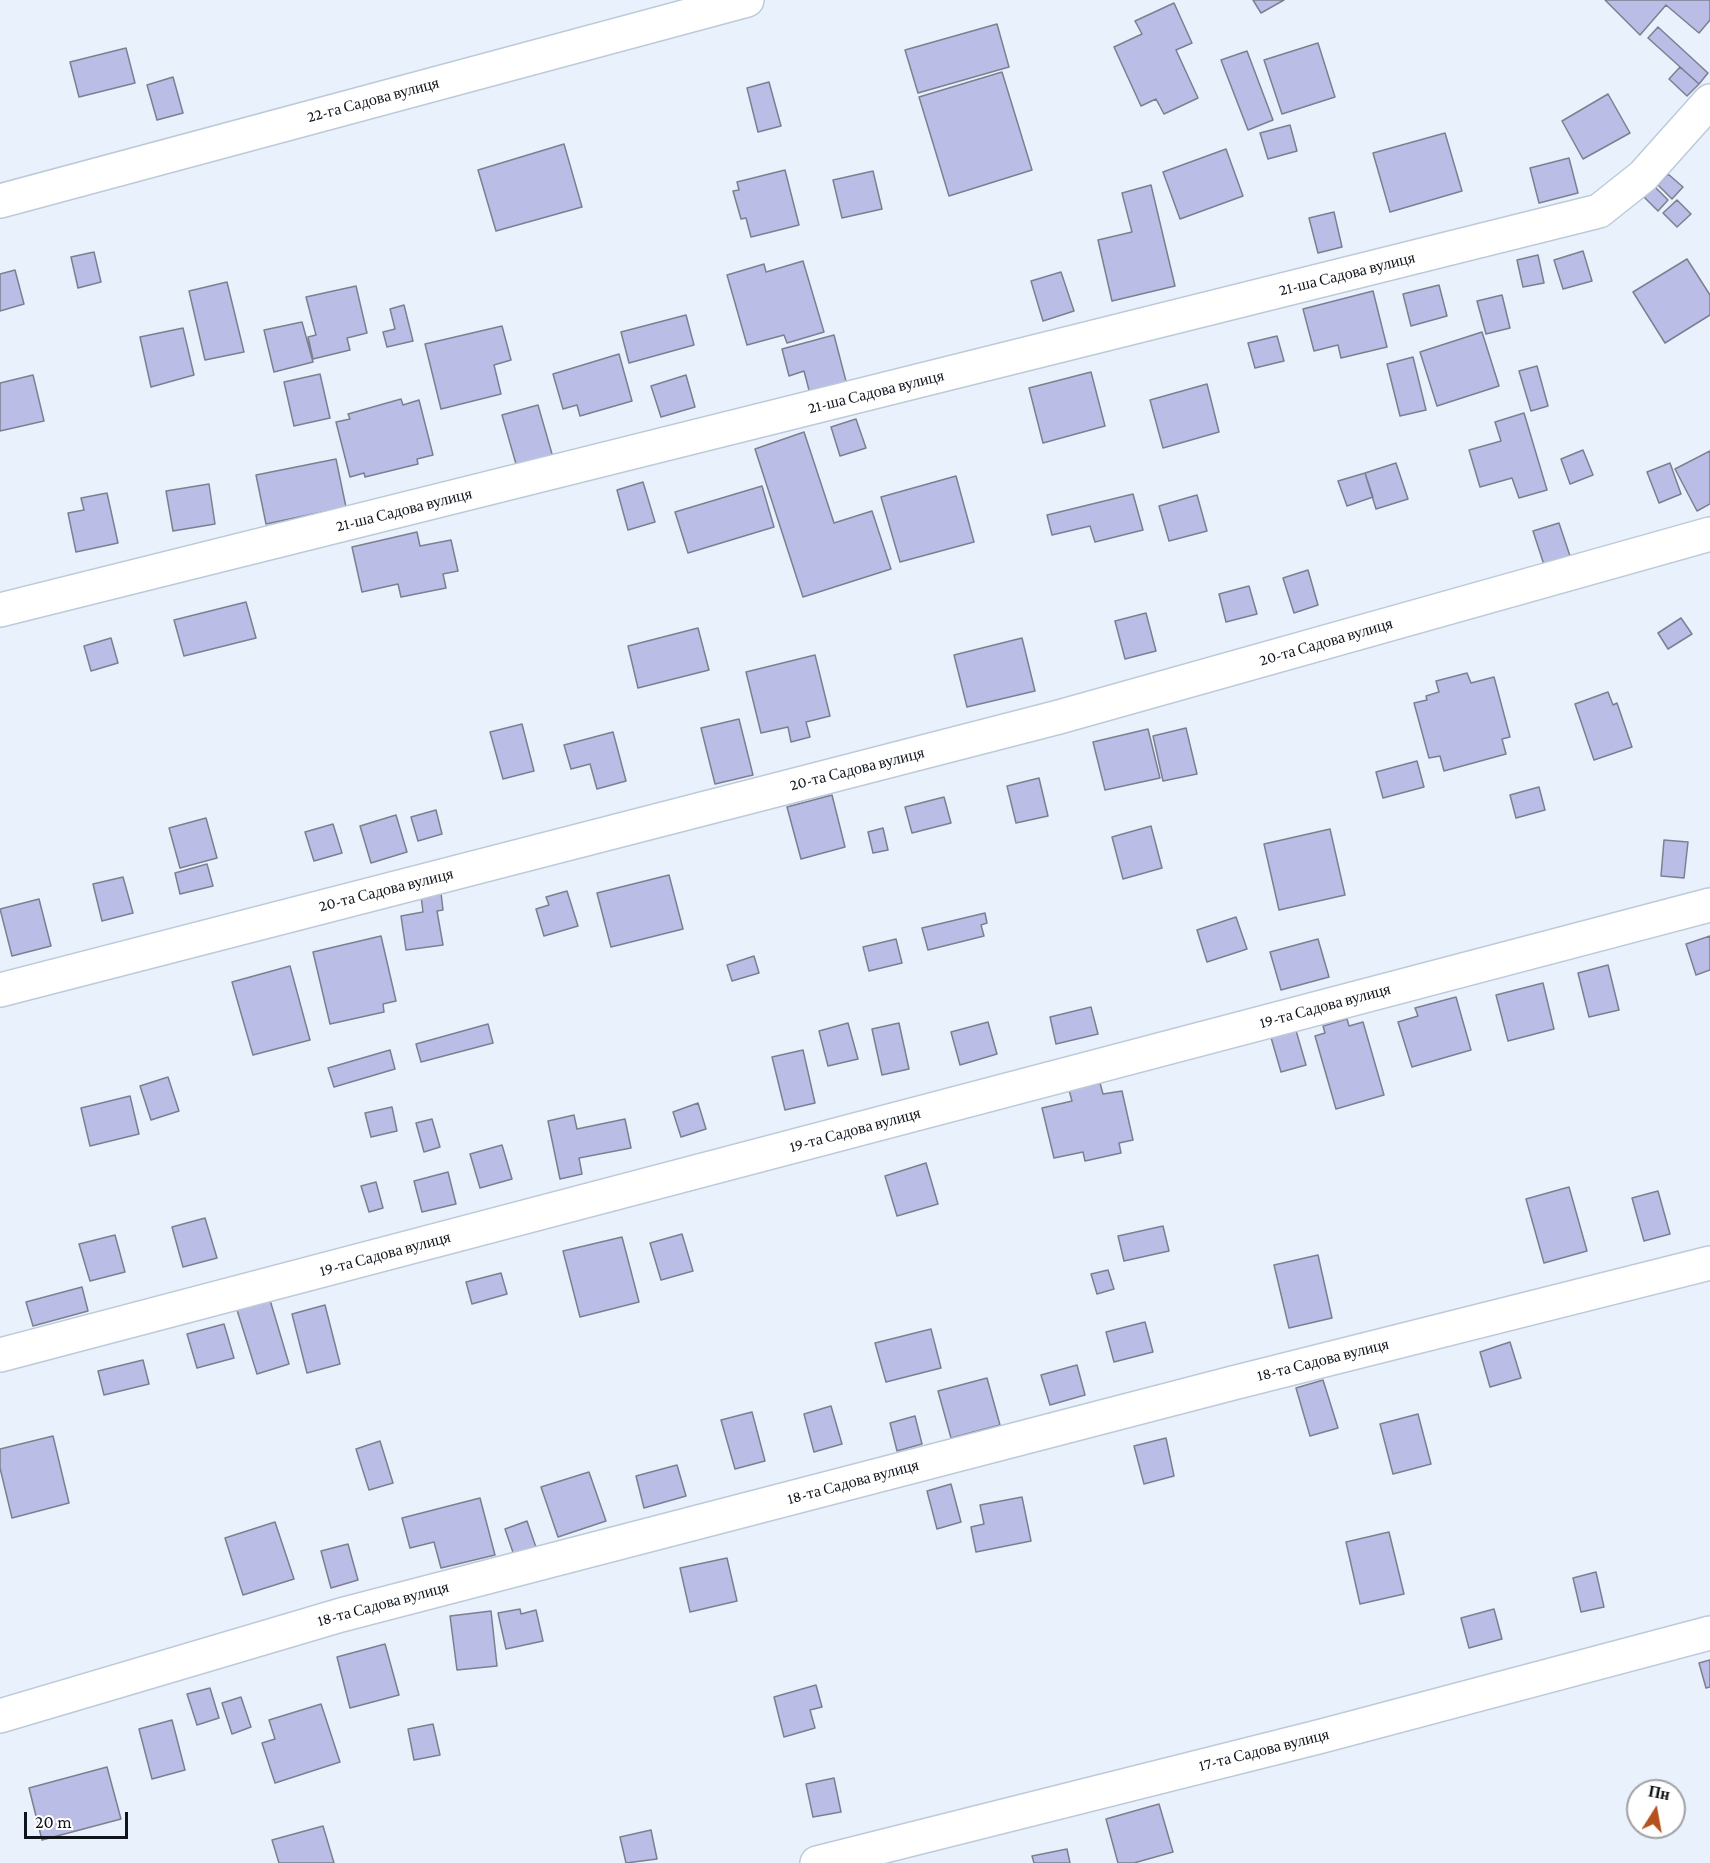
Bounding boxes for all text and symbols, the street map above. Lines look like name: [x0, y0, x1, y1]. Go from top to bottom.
street label: 22-га Садова вулиця: [305, 73, 441, 127]
street label: 21-ша Садова вулиця: [1277, 248, 1417, 300]
street label: 21-ша Садова вулиця: [806, 366, 946, 418]
street label: 21-ша Садова вулиця: [334, 484, 474, 536]
street label: 20-та Садова вулиця: [1257, 614, 1395, 670]
street label: 20-та Садова вулиця: [788, 743, 926, 795]
street label: 20-та Садова вулиця: [317, 864, 455, 916]
street label: 19-та Садова вулиця: [1257, 979, 1393, 1033]
street label: 19-та Садова вулиця: [787, 1103, 923, 1157]
street label: 19-та Садова вулиця: [317, 1227, 453, 1281]
street label: 18-та Садова вулиця: [1255, 1334, 1391, 1386]
street label: 18-та Садова вулиця: [785, 1455, 921, 1509]
street label: 18-та Садова вулиця: [315, 1577, 451, 1631]
street label: 17-та Садова вулиця: [1197, 1725, 1331, 1775]
north arrow: [1626, 1779, 1686, 1839]
text: Пн: [1647, 1782, 1671, 1803]
scale bar: [27, 1800, 130, 1838]
text: 20 m: [35, 1812, 72, 1832]

